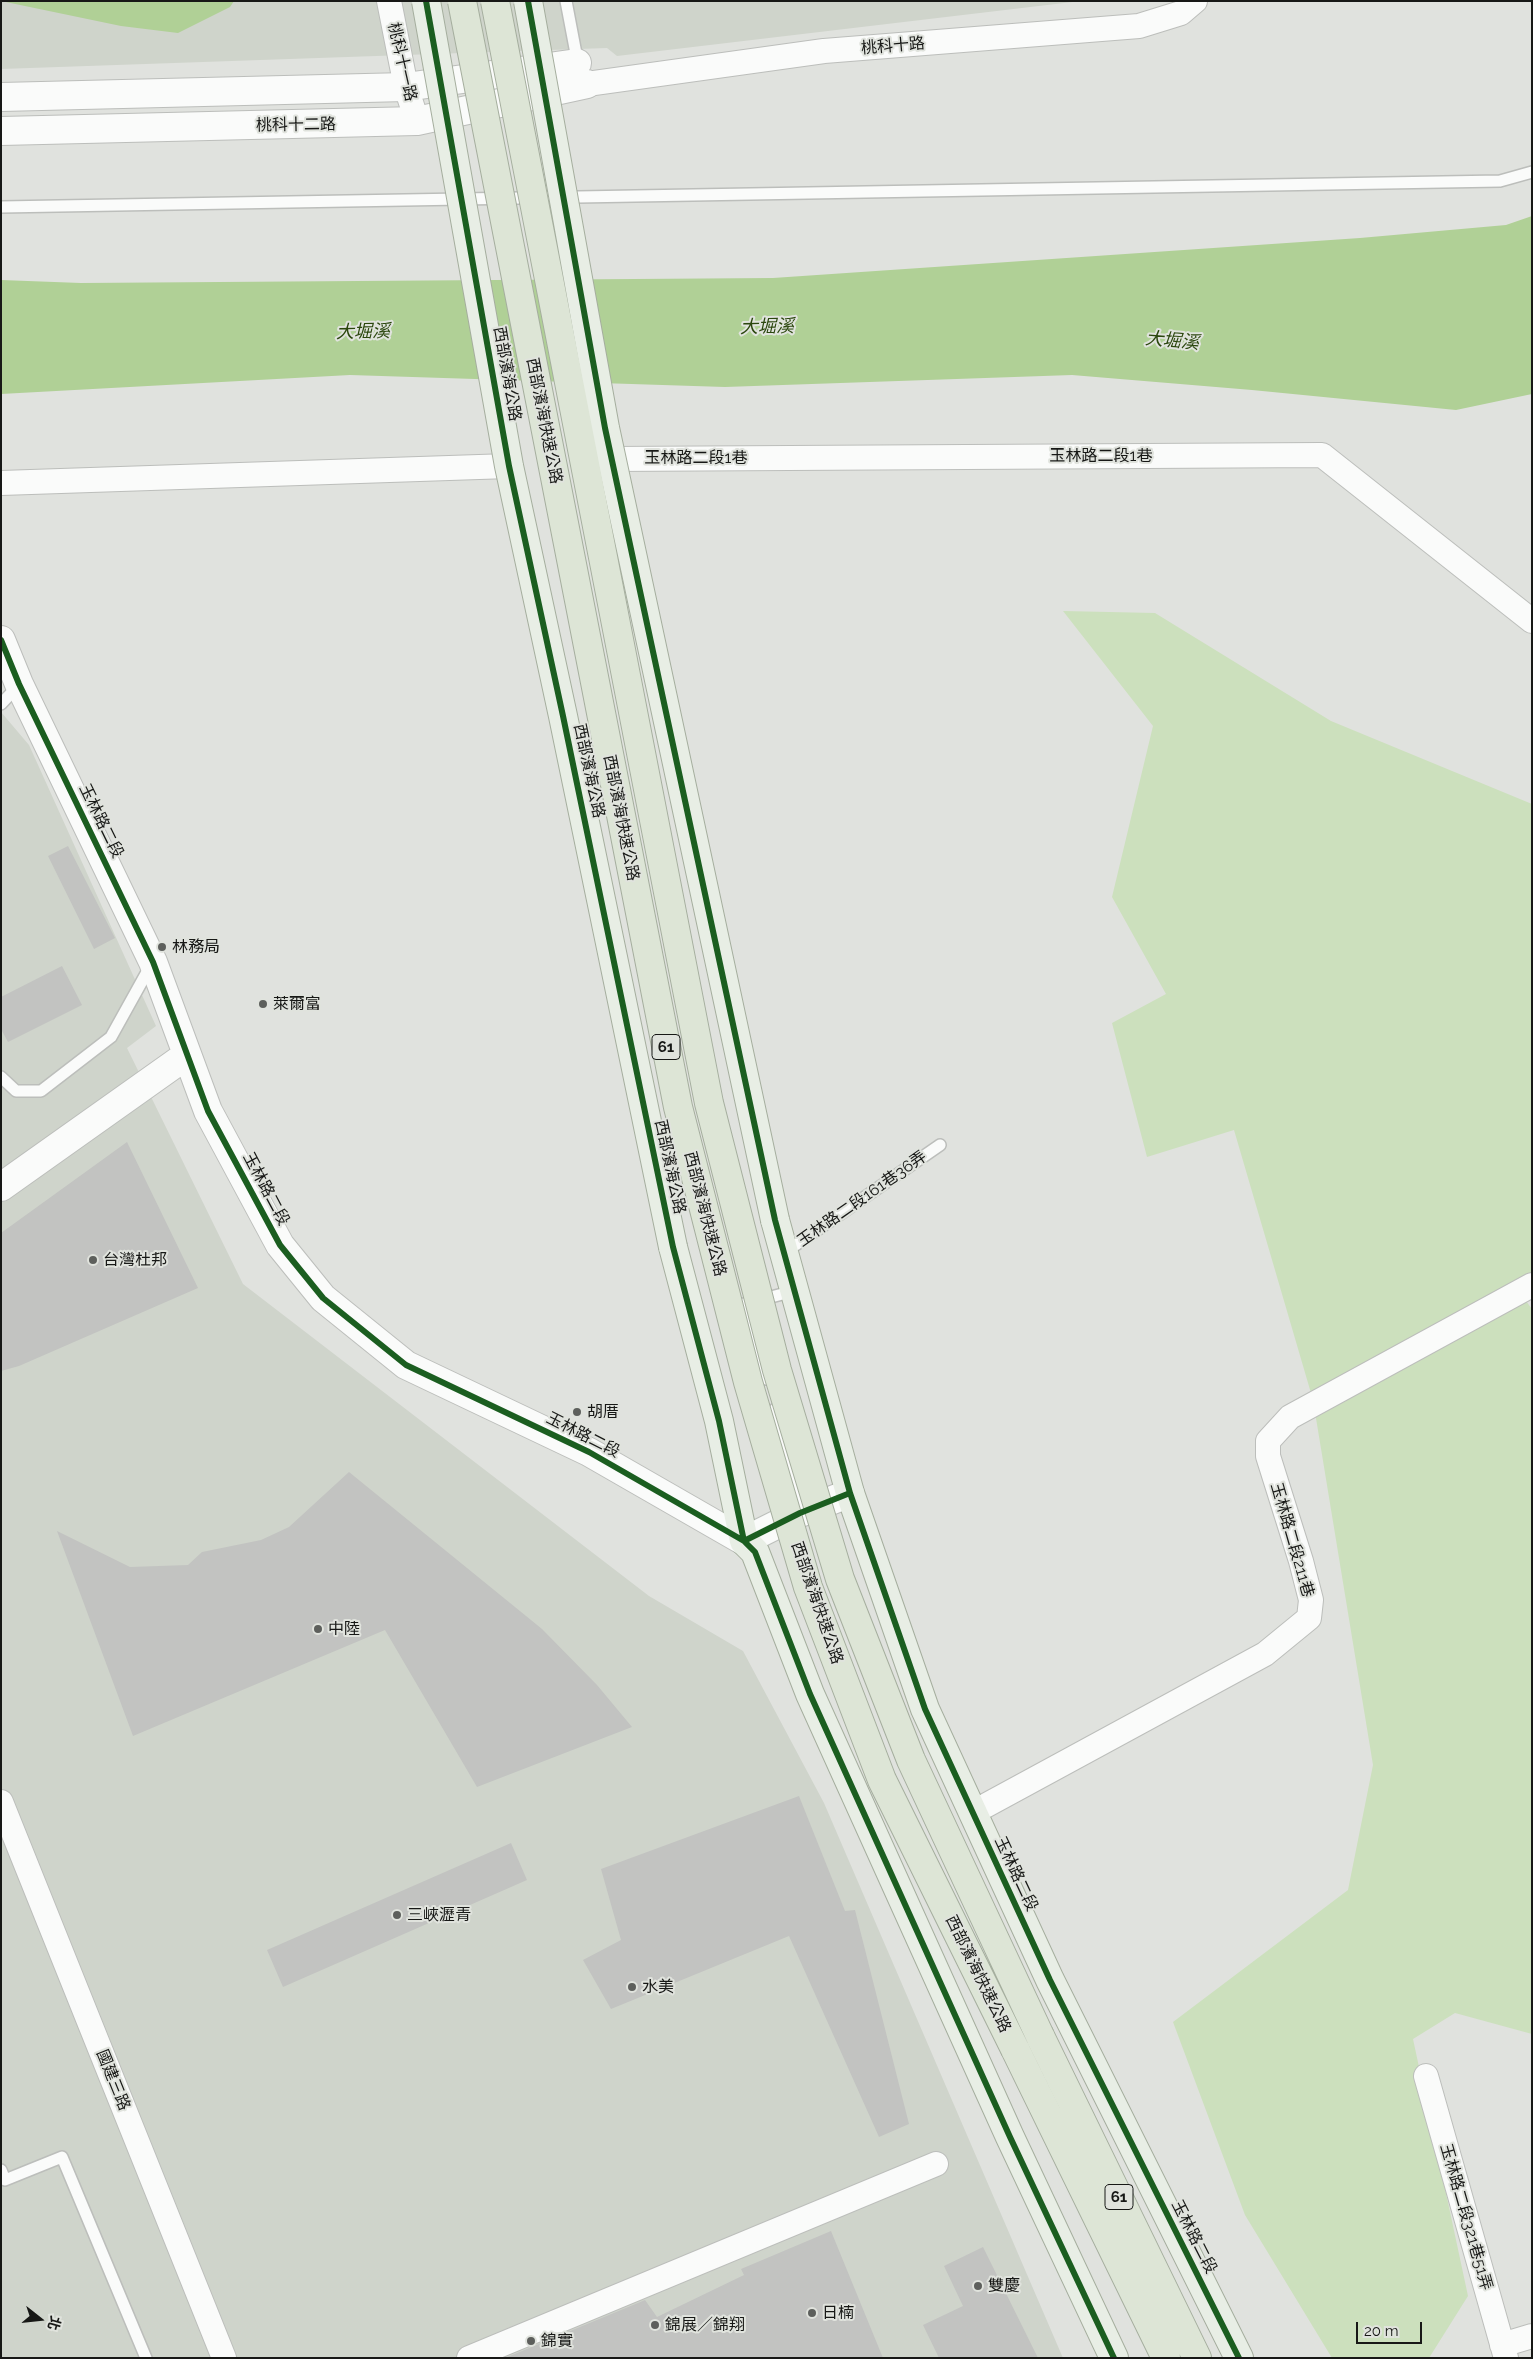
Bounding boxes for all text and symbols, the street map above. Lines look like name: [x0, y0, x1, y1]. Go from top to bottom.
street label: 桃科十一路: [384, 21, 420, 103]
street label: 桃科十路: [860, 34, 926, 58]
street label: 桃科十二路: [256, 115, 336, 135]
water label: 大堀溪: [740, 316, 794, 338]
water label: 大堀溪: [336, 321, 390, 343]
street label: 西部濱海公路: [489, 325, 525, 423]
water label: 大堀溪: [1144, 328, 1200, 354]
street label: 西部濱海快速公路: [522, 356, 566, 486]
street label: 玉林路二段1巷: [1050, 446, 1152, 466]
street label: 玉林路二段1巷: [645, 448, 747, 468]
street label: 西部濱海公路: [570, 722, 608, 820]
street label: 西部濱海快速公路: [599, 753, 643, 883]
street label: 玉林路二段: [75, 781, 127, 861]
place label: 林務局: [172, 937, 220, 957]
marker: 林務局: [156, 941, 168, 953]
place label: 萊爾富: [273, 994, 321, 1014]
marker: 萊爾富: [257, 998, 269, 1010]
road number: 61: [652, 1034, 680, 1060]
street label: 西部濱海公路: [651, 1118, 689, 1216]
street label: 玉林路二段161巷36弄: [794, 1147, 930, 1251]
street label: 玉林路二段: [239, 1149, 293, 1229]
street label: 西部濱海快速公路: [680, 1150, 730, 1278]
place label: 台灣杜邦: [103, 1250, 167, 1270]
marker: 台灣杜邦: [87, 1254, 99, 1266]
place label: 胡厝: [587, 1402, 619, 1422]
marker: 胡厝: [571, 1406, 583, 1418]
street label: 玉林路二段: [543, 1408, 623, 1462]
street label: 玉林路二段211巷: [1267, 1481, 1317, 1599]
street label: 西部濱海快速公路: [787, 1539, 847, 1667]
place label: 中陸: [328, 1619, 360, 1639]
marker: 中陸: [312, 1623, 324, 1635]
street label: 玉林路二段: [990, 1834, 1042, 1914]
place label: 三峽瀝青: [407, 1905, 471, 1925]
marker: 三峽瀝青: [391, 1909, 403, 1921]
street label: 西部濱海快速公路: [941, 1912, 1015, 2036]
place label: 水美: [642, 1977, 674, 1997]
marker: 水美: [626, 1981, 638, 1993]
street label: 國建三路: [92, 2047, 134, 2113]
street label: 玉林路二段321巷51弄: [1436, 2142, 1496, 2292]
road number: 61: [1105, 2184, 1133, 2210]
street label: 玉林路二段: [1167, 2197, 1221, 2277]
place label: 雙慶: [988, 2276, 1020, 2296]
marker: 雙慶: [972, 2280, 984, 2292]
north arrow: [15, 2294, 65, 2344]
place label: 日楠: [822, 2303, 854, 2323]
marker: 日楠: [806, 2307, 818, 2319]
scale bar: [1358, 2312, 1424, 2344]
text: 北: [45, 2314, 64, 2332]
place label: 錦展／錦翔: [665, 2315, 745, 2335]
marker: 錦展／錦翔: [649, 2319, 661, 2331]
text: 20 m: [1364, 2322, 1399, 2340]
place label: 錦實: [541, 2331, 573, 2351]
marker: 錦實: [525, 2335, 537, 2347]

